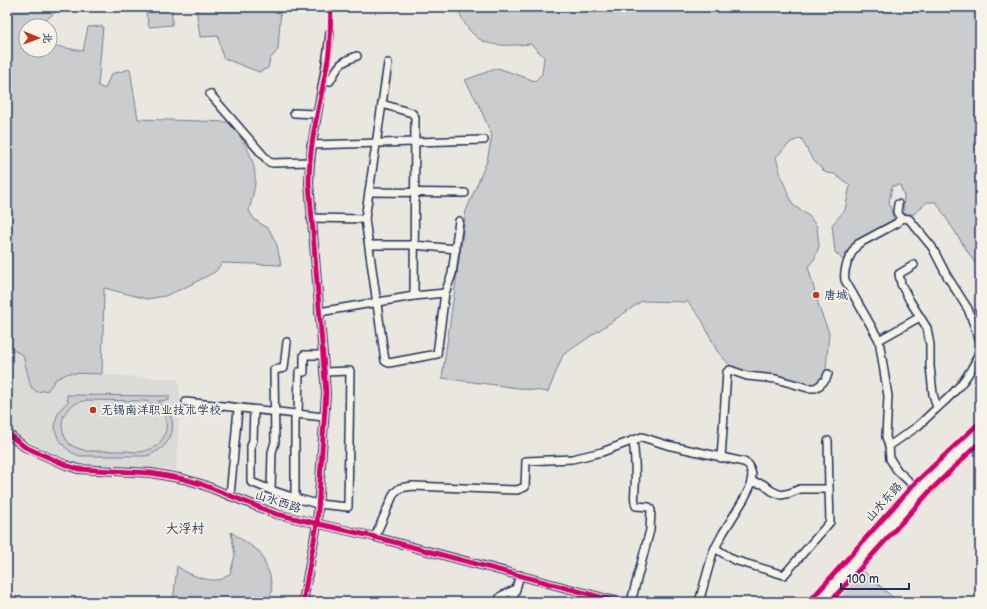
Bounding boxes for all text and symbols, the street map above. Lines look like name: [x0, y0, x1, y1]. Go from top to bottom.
north arrow: [18, 18, 58, 58]
text: 北: [41, 33, 54, 44]
place label: 唐城: [824, 288, 848, 303]
marker: 唐城: [811, 290, 821, 300]
place label: 无锡南洋职业技术学校: [101, 403, 221, 418]
marker: 无锡南洋职业技术学校: [88, 405, 98, 415]
street label: 山水东路: [862, 479, 906, 525]
street label: 山水西路: [253, 487, 303, 517]
district label: 大浮村: [165, 521, 205, 537]
scale bar: [841, 565, 909, 591]
text: 100 m: [847, 572, 879, 587]

